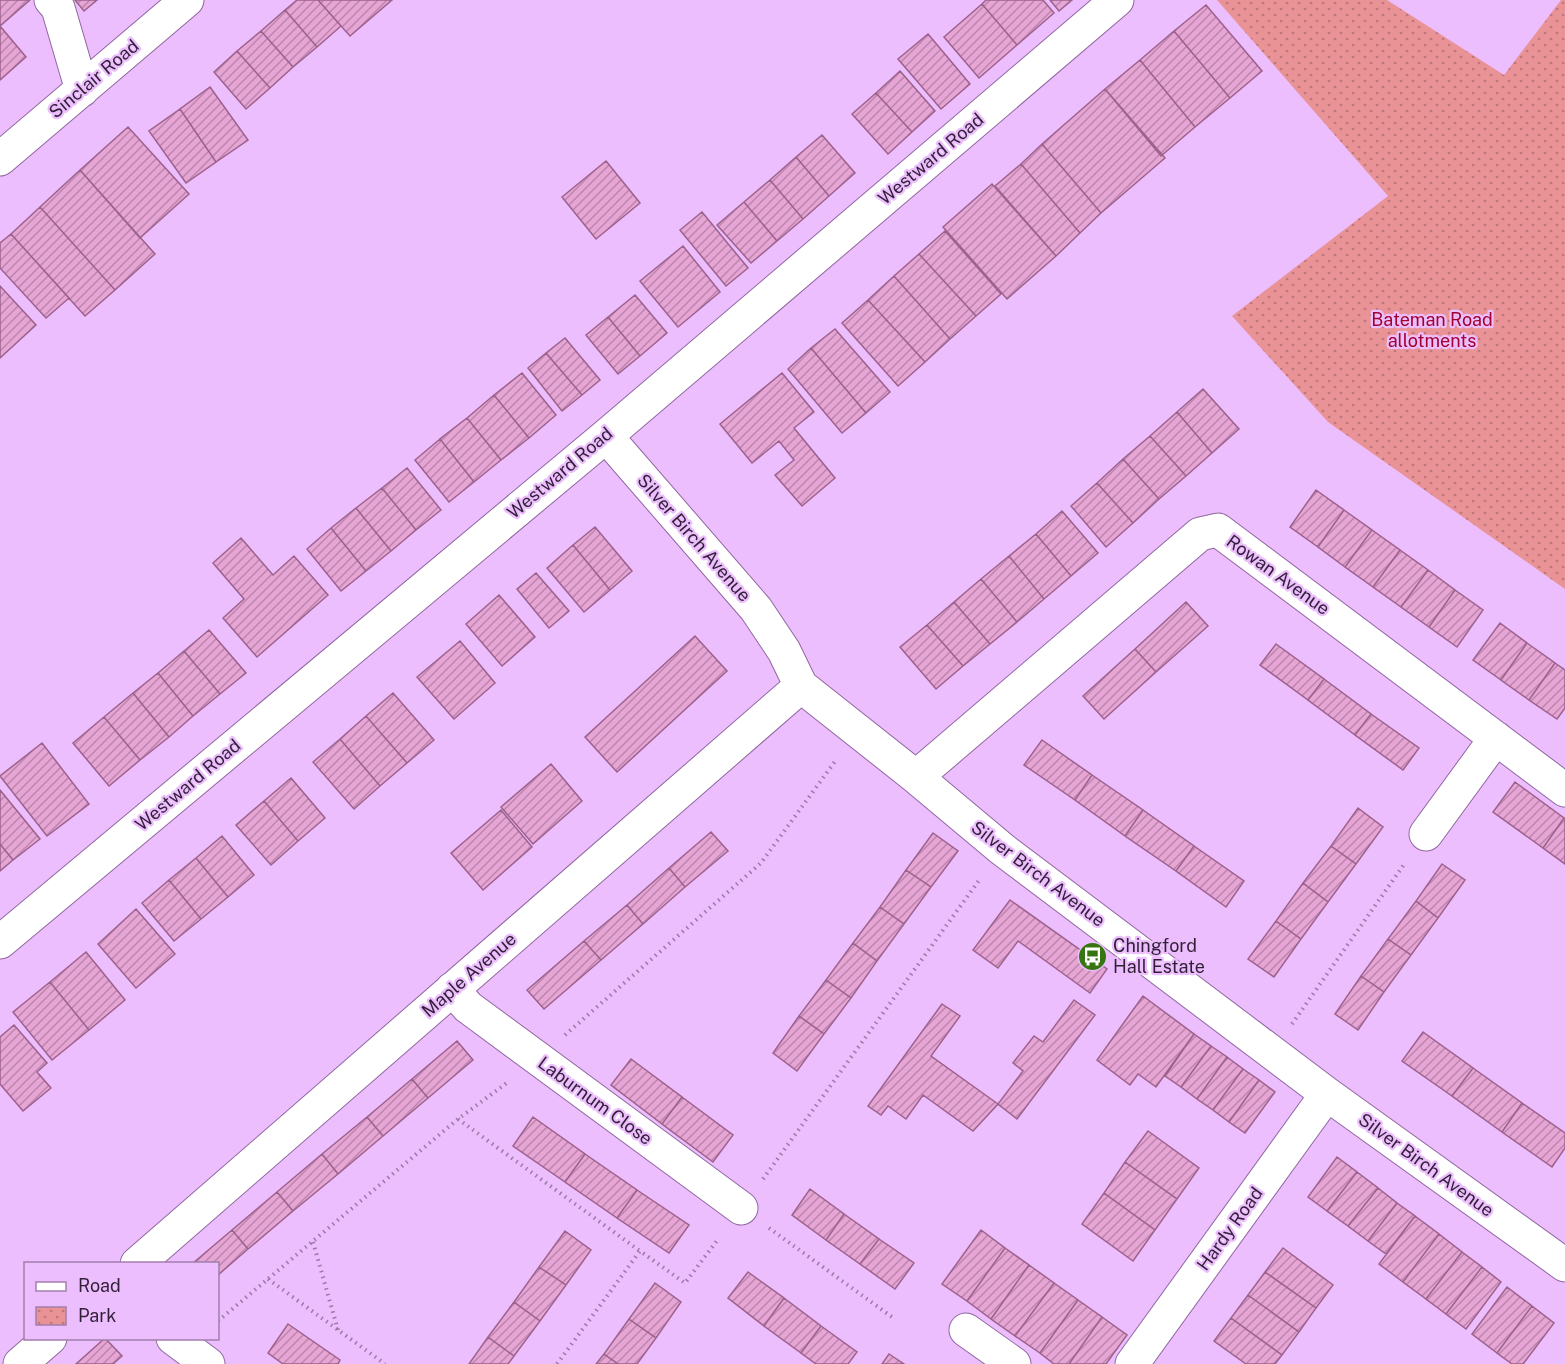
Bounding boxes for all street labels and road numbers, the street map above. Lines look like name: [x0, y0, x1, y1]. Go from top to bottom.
street label: Sinclair Road: [45, 35, 143, 122]
street label: Westward Road: [874, 109, 988, 209]
street label: Westward Road: [503, 423, 617, 523]
street label: Silver Birch Avenue: [633, 470, 755, 606]
street label: Rowan Avenue: [1223, 530, 1334, 619]
street label: Westward Road: [131, 735, 245, 835]
street label: Silver Birch Avenue: [967, 816, 1109, 931]
street label: Maple Avenue: [417, 928, 520, 1021]
street label: Laburnum Close: [534, 1052, 657, 1149]
street label: Silver Birch Avenue: [1355, 1108, 1498, 1221]
street label: Hardy Road: [1192, 1183, 1267, 1274]

